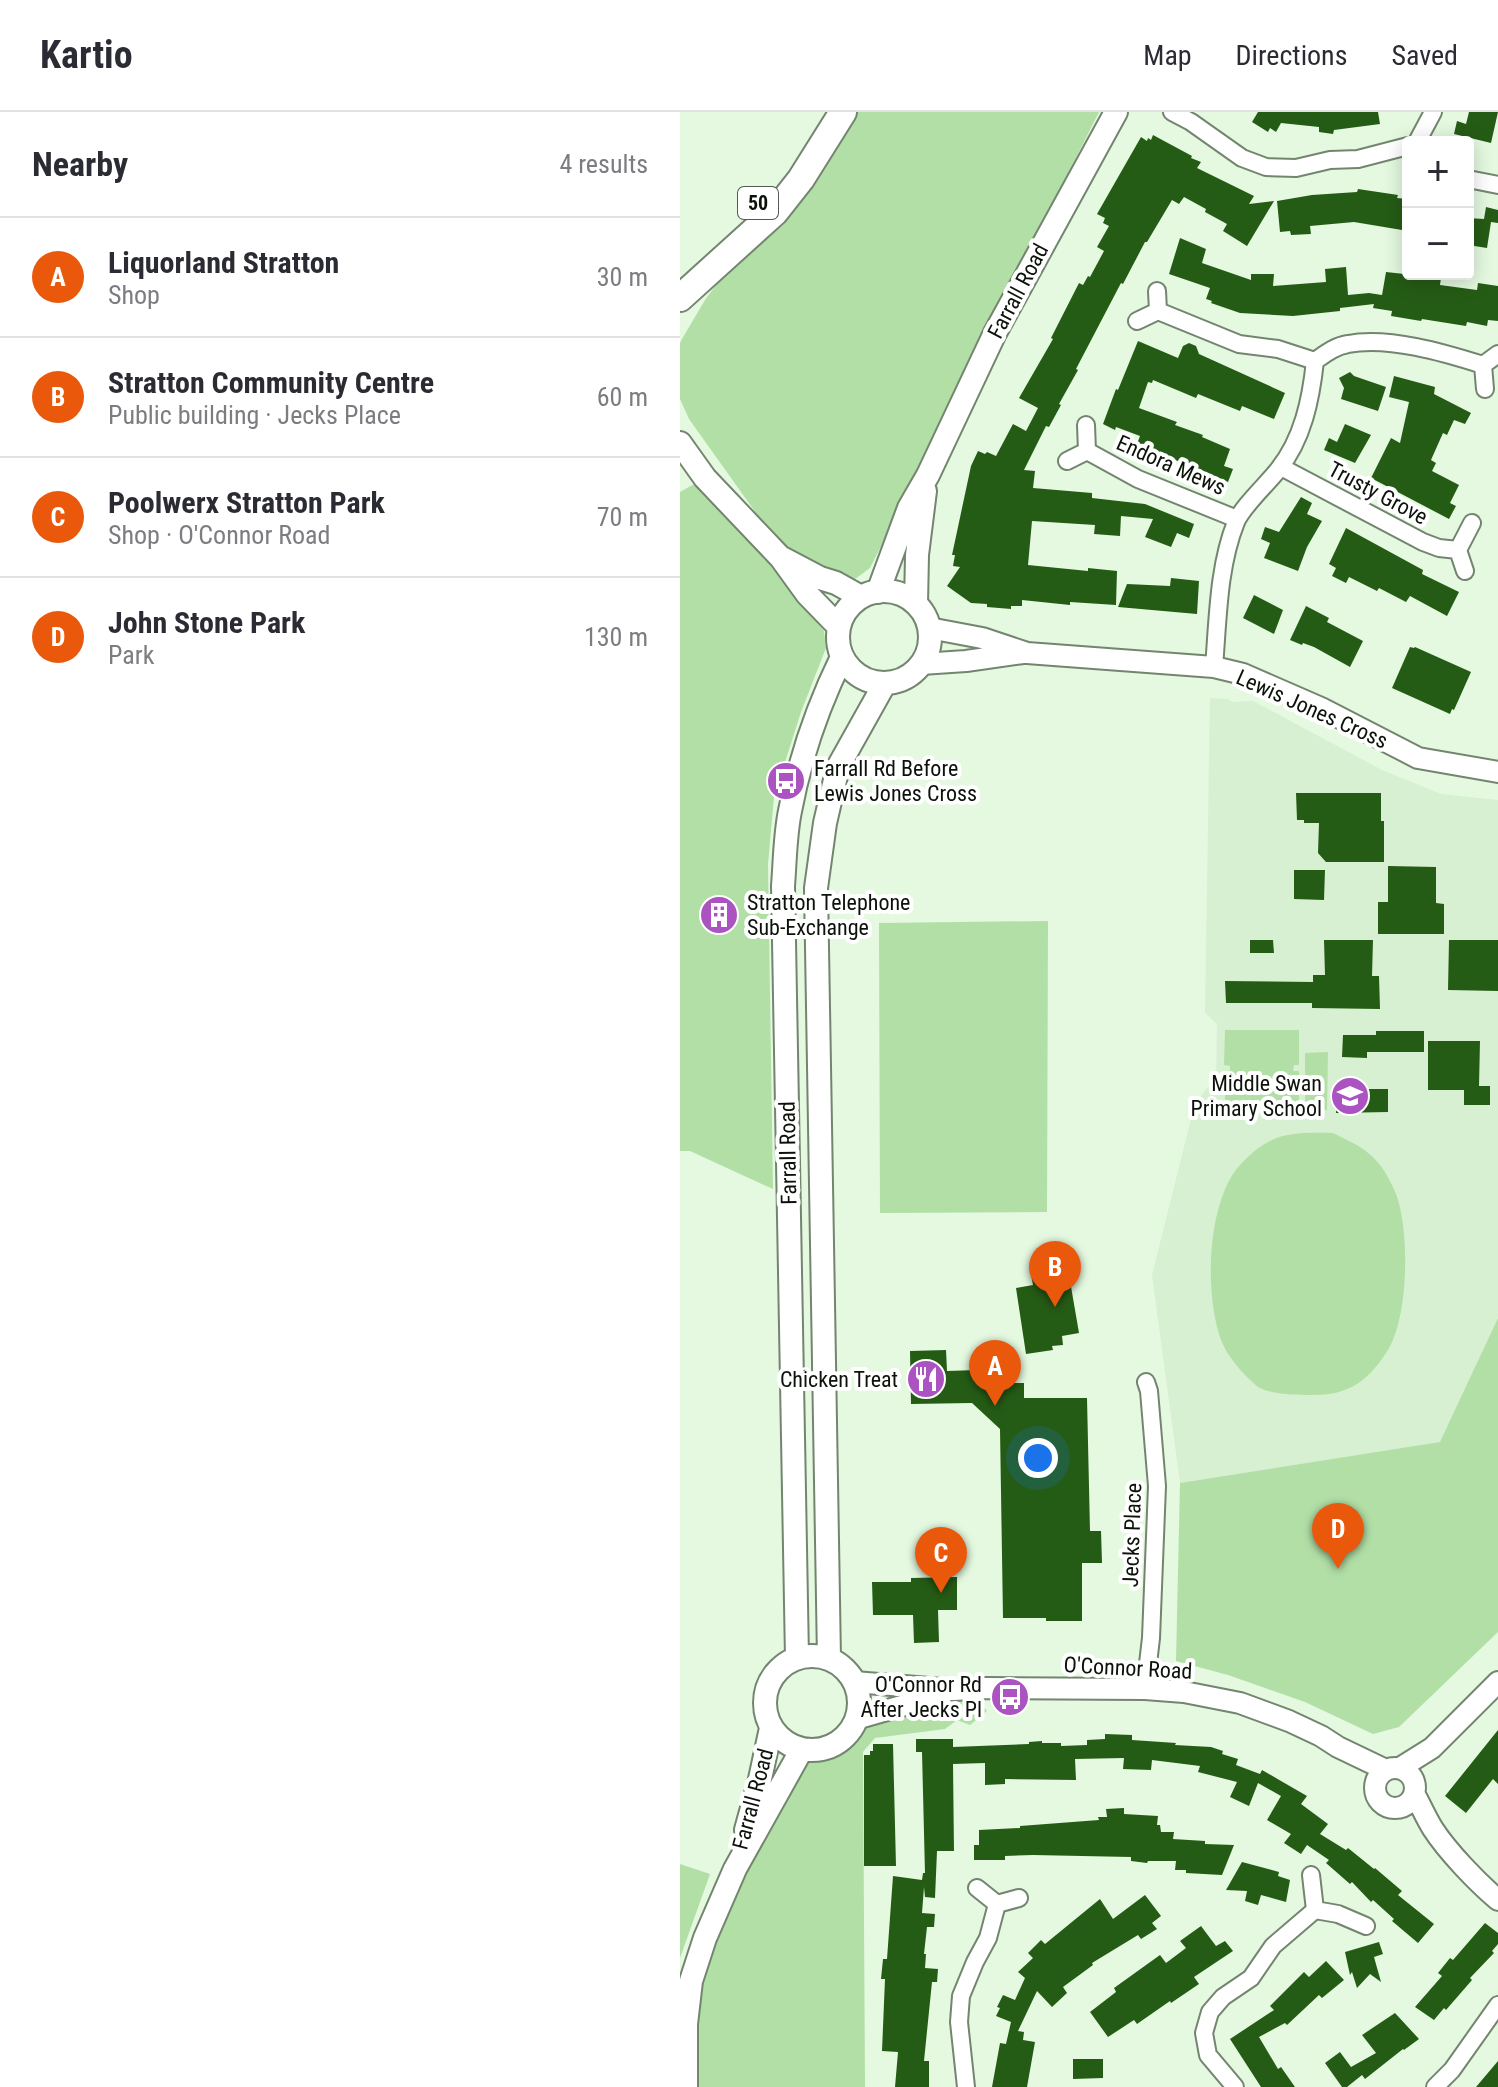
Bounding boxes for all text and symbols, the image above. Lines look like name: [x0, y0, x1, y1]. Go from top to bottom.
text: Kartio: [40, 33, 133, 77]
text: Map: [1143, 39, 1192, 72]
text: Directions: [1236, 39, 1347, 72]
text: Saved: [1391, 39, 1458, 72]
map controls: [1402, 136, 1474, 280]
button: +: [1402, 136, 1474, 208]
text: Nearby: [32, 144, 128, 184]
text: 4 results: [559, 149, 648, 179]
road number: 50: [738, 187, 778, 219]
button: −: [1402, 208, 1474, 280]
street label: Farrall Road: [983, 239, 1053, 343]
text: Liquorland Stratton: [108, 245, 339, 280]
text: A: [50, 262, 66, 292]
text: 30 m: [597, 262, 648, 292]
text: Shop: [108, 280, 160, 310]
text: Stratton Community Centre: [108, 365, 434, 400]
text: B: [51, 382, 65, 412]
text: 60 m: [597, 382, 648, 412]
text: Public building · Jecks Place: [108, 400, 401, 430]
street label: Endora Mews: [1113, 430, 1229, 500]
street label: Trusty Grove: [1324, 456, 1432, 530]
text: Poolwerx Stratton Park: [108, 485, 385, 520]
text: C: [51, 502, 65, 532]
text: 70 m: [597, 502, 648, 532]
text: Shop · O'Connor Road: [108, 520, 330, 550]
text: John Stone Park: [108, 605, 305, 640]
text: D: [51, 622, 65, 652]
text: 130 m: [584, 622, 648, 652]
text: Park: [108, 640, 154, 670]
street label: Lewis Jones Cross: [1232, 664, 1392, 754]
place label: Farrall Rd Before Lewis Jones Cross: [814, 756, 977, 806]
bus stop icon: Farrall Rd Before Lewis Jones Cross: [765, 760, 807, 802]
place label: Stratton Telephone Sub-Exchange: [747, 890, 910, 940]
building icon: Stratton Telephone Sub-Exchange: [698, 894, 740, 936]
place label: Middle Swan Primary School: [1191, 1071, 1322, 1121]
school or university icon: Middle Swan Primary School: [1329, 1075, 1371, 1117]
street label: Farrall Road: [775, 1101, 801, 1205]
pin: B: [1029, 1241, 1081, 1307]
pin: A: [969, 1340, 1021, 1406]
restaurant icon: Chicken Treat: [905, 1358, 947, 1400]
place label: Chicken Treat: [780, 1367, 898, 1392]
your location: [1018, 1438, 1058, 1478]
street label: Jecks Place: [1118, 1482, 1146, 1588]
pin: D: [1312, 1503, 1364, 1569]
pin: C: [915, 1527, 967, 1593]
street label: O'Connor Road: [1063, 1652, 1193, 1684]
place label: O'Connor Rd After Jecks Pl: [860, 1672, 982, 1722]
bus stop icon: O'Connor Rd After Jecks Pl: [989, 1676, 1031, 1718]
street label: Farrall Road: [728, 1746, 778, 1852]

